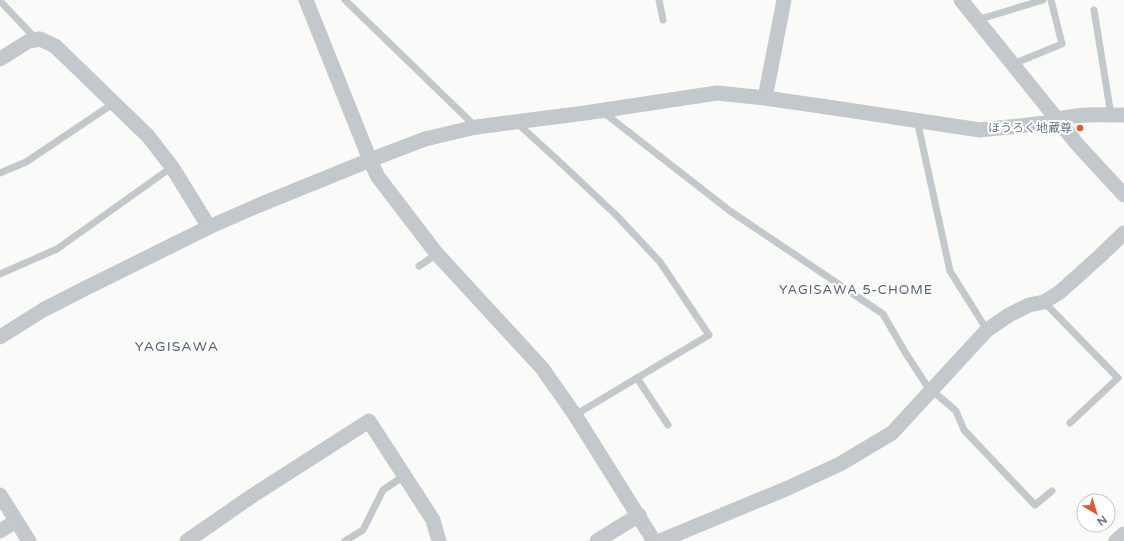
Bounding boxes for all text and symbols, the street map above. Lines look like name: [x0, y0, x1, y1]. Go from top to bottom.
place label: ほうろく地蔵尊: [988, 121, 1072, 135]
marker: ほうろく地蔵尊: [1075, 123, 1085, 133]
district label: YAGISAWA 5-CHOME: [779, 282, 933, 298]
district label: YAGISAWA: [135, 338, 219, 355]
north arrow: [1076, 493, 1116, 533]
text: N: [1094, 513, 1109, 528]

